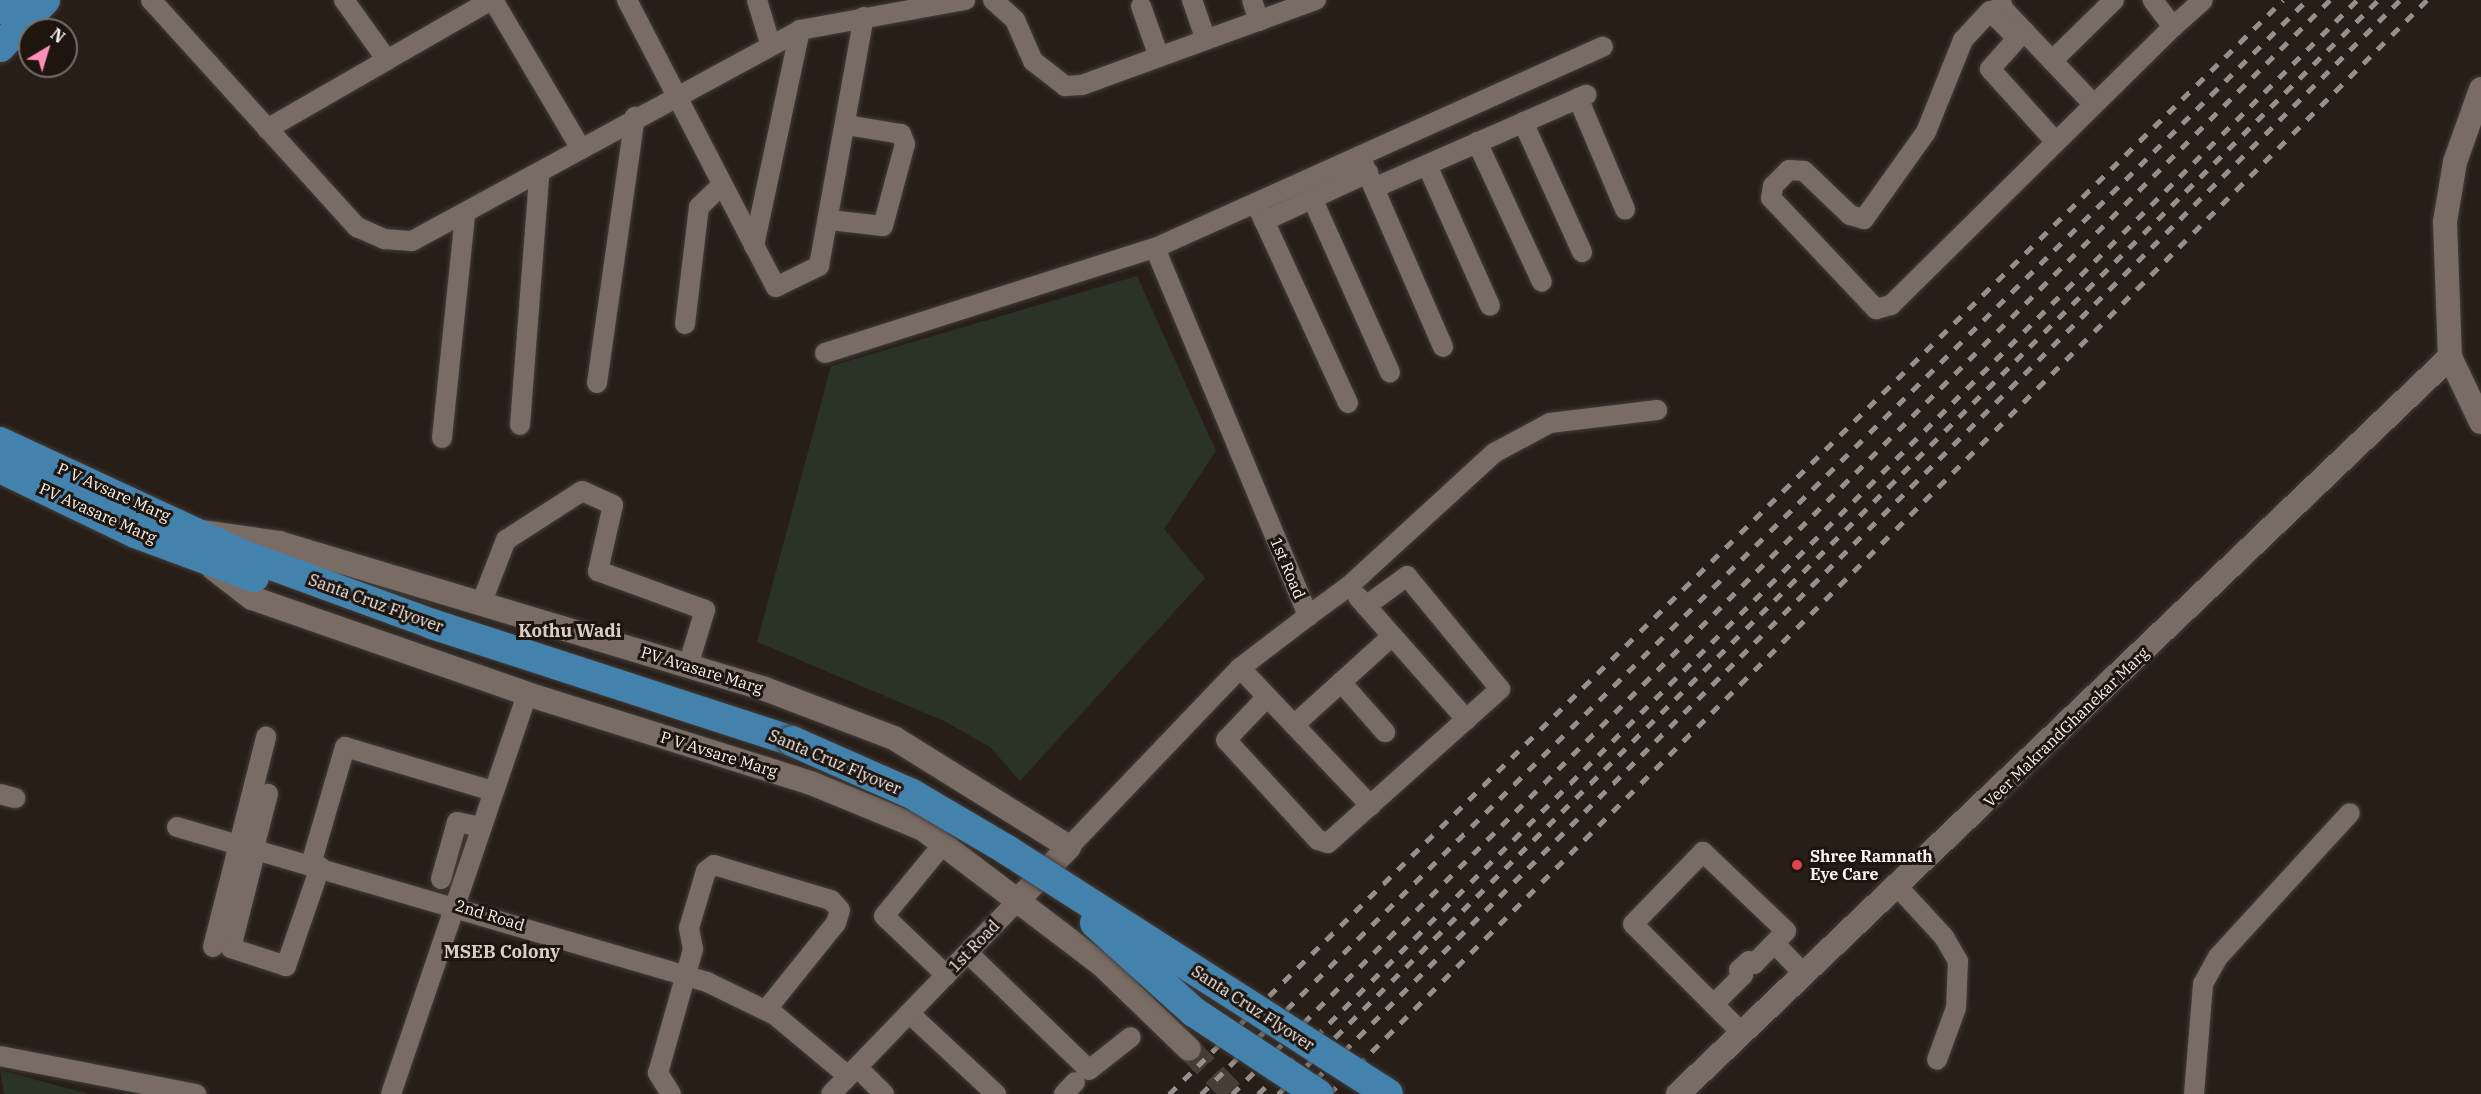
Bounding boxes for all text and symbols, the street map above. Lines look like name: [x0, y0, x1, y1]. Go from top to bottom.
north arrow: [18, 18, 78, 78]
text: N: [47, 24, 69, 47]
street label: P V Avsare Marg: [55, 459, 173, 525]
street label: PV Avasare Marg: [36, 479, 160, 547]
street label: 1st Road: [1267, 534, 1309, 602]
street label: Santa Cruz Flyover: [306, 570, 446, 636]
district label: Kothu Wadi: [518, 620, 622, 642]
street label: PV Avasare Marg: [639, 642, 765, 698]
street label: Veer MakrandGhanekar Marg: [1980, 643, 2152, 811]
street label: Santa Cruz Flyover: [766, 725, 904, 799]
street label: P V Avsare Marg: [658, 727, 780, 781]
place label: Shree Ramnath Eye Care: [1810, 846, 1933, 884]
marker: Shree Ramnath Eye Care: [1788, 856, 1806, 874]
street label: 2nd Road: [453, 895, 527, 935]
street label: 1st Road: [945, 916, 1003, 976]
district label: MSEB Colony: [444, 941, 560, 963]
street label: Santa Cruz Flyover: [1188, 961, 1318, 1055]

